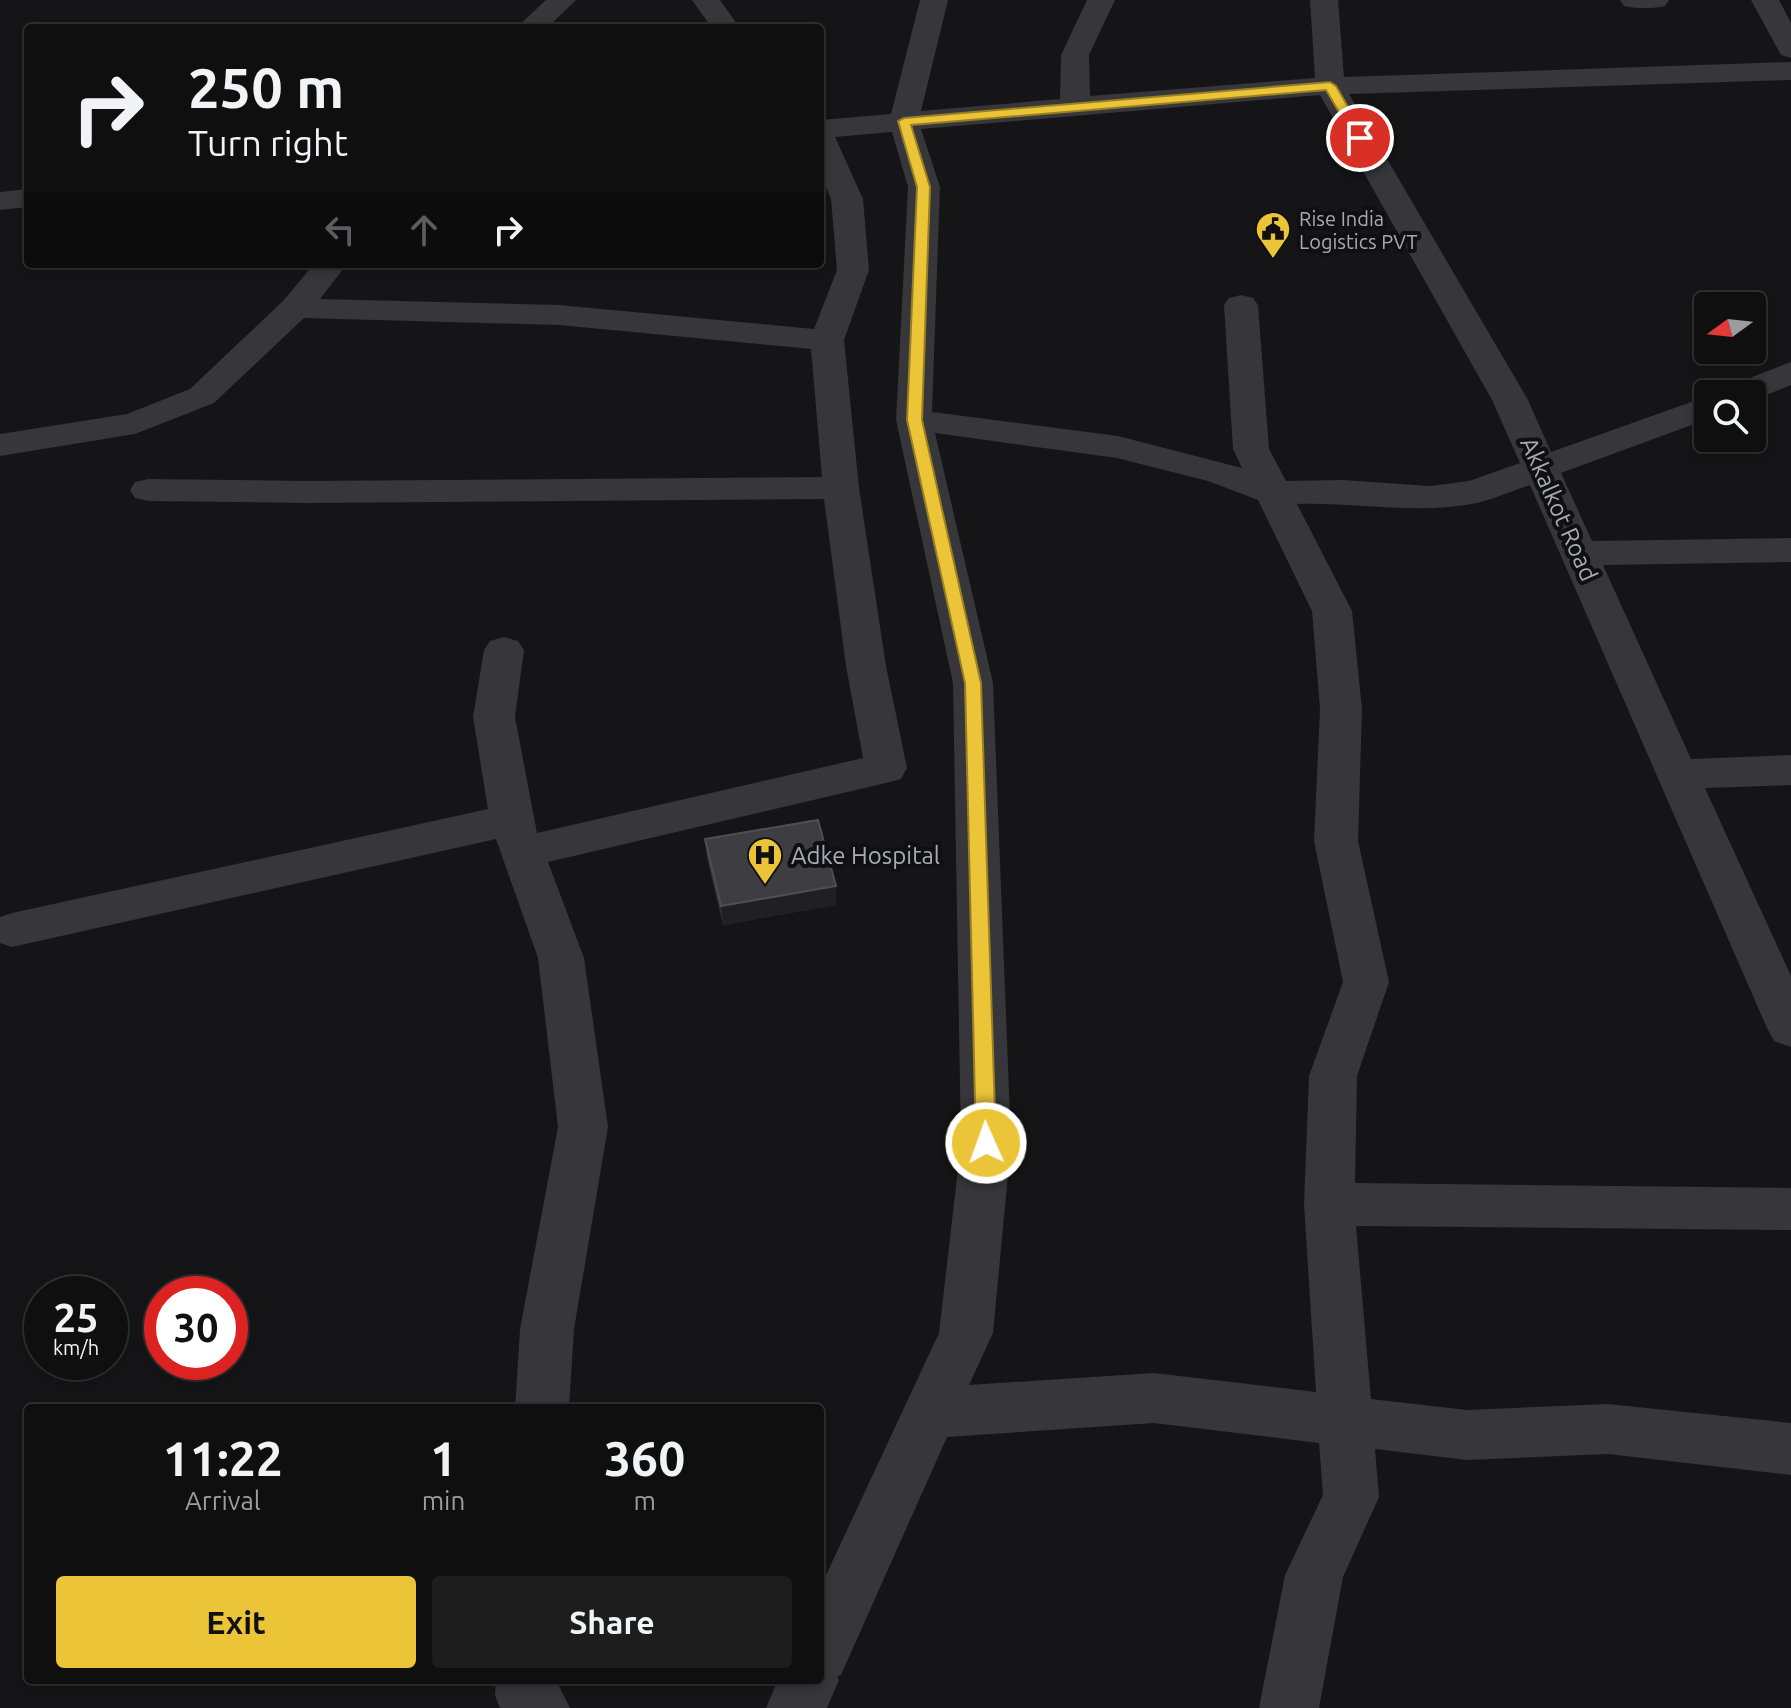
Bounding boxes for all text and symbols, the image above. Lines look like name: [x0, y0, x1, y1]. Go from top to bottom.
icon: right: [56, 56, 160, 160]
text: 250 m: [188, 56, 344, 119]
pin: [1326, 104, 1394, 172]
icon: arrive: [1338, 116, 1382, 160]
text: Turn right: [188, 122, 348, 163]
place label: Rise India Logistics PVT: [1299, 207, 1418, 253]
icon: left: [318, 208, 362, 252]
icon: ahead: [402, 208, 446, 252]
icon: right: [486, 208, 530, 252]
public building icon: Rise India Logistics PVT: [1254, 210, 1292, 260]
north arrow: [1694, 292, 1766, 364]
map controls: [1694, 292, 1766, 452]
button: search: [1694, 380, 1766, 452]
street label: Akkalkot Road: [1515, 433, 1603, 585]
hospital icon: Adke Hospital: [746, 836, 784, 886]
place label: Adke Hospital: [791, 842, 940, 869]
position arrow: [944, 1101, 1028, 1185]
speed limit sign: 30: [144, 1276, 248, 1380]
text: 25: [53, 1295, 99, 1340]
text: km/h: [53, 1336, 99, 1359]
text: 11:22: [163, 1431, 283, 1485]
text: 1: [430, 1431, 457, 1485]
text: 360: [604, 1431, 685, 1485]
text: Arrival: [185, 1486, 261, 1515]
text: min: [422, 1486, 465, 1515]
text: m: [633, 1486, 656, 1515]
button: Exit: [56, 1576, 416, 1668]
button: Share: [432, 1576, 792, 1668]

